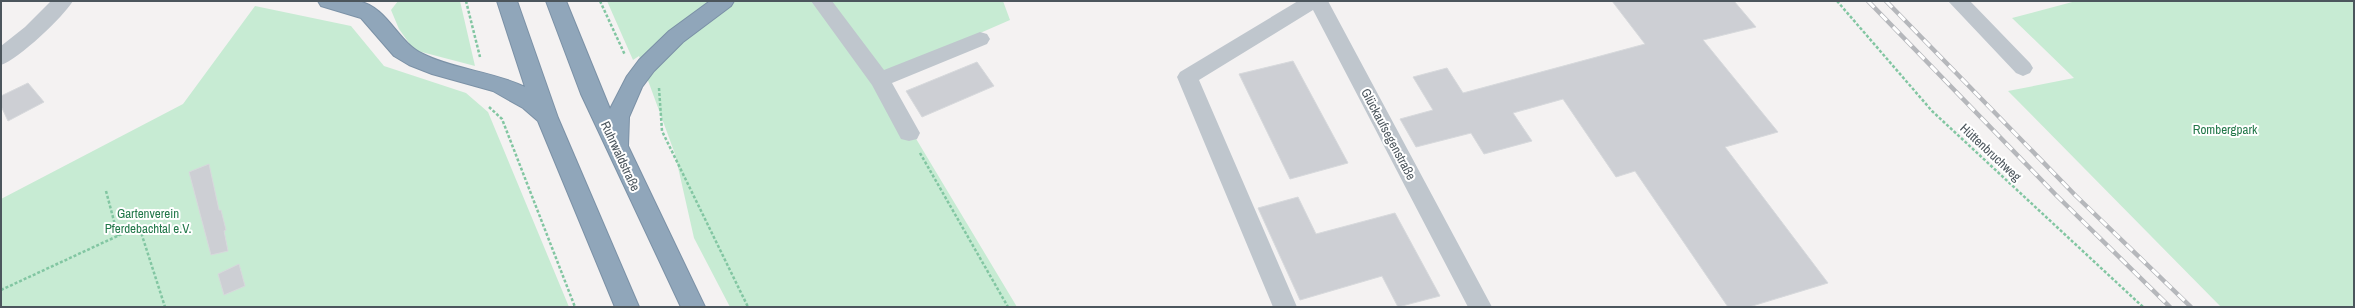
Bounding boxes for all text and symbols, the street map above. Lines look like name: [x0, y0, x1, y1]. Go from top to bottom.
street label: Glückaufsegenstraße: [1357, 86, 1420, 183]
street label: Ruhrwaldstraße: [597, 119, 644, 194]
street label: Hüttenbruchweg: [1956, 120, 2025, 185]
park label: Rombergpark: [2193, 121, 2258, 138]
park label: Gartenverein Pferdebachtal e.V.: [105, 205, 191, 237]

